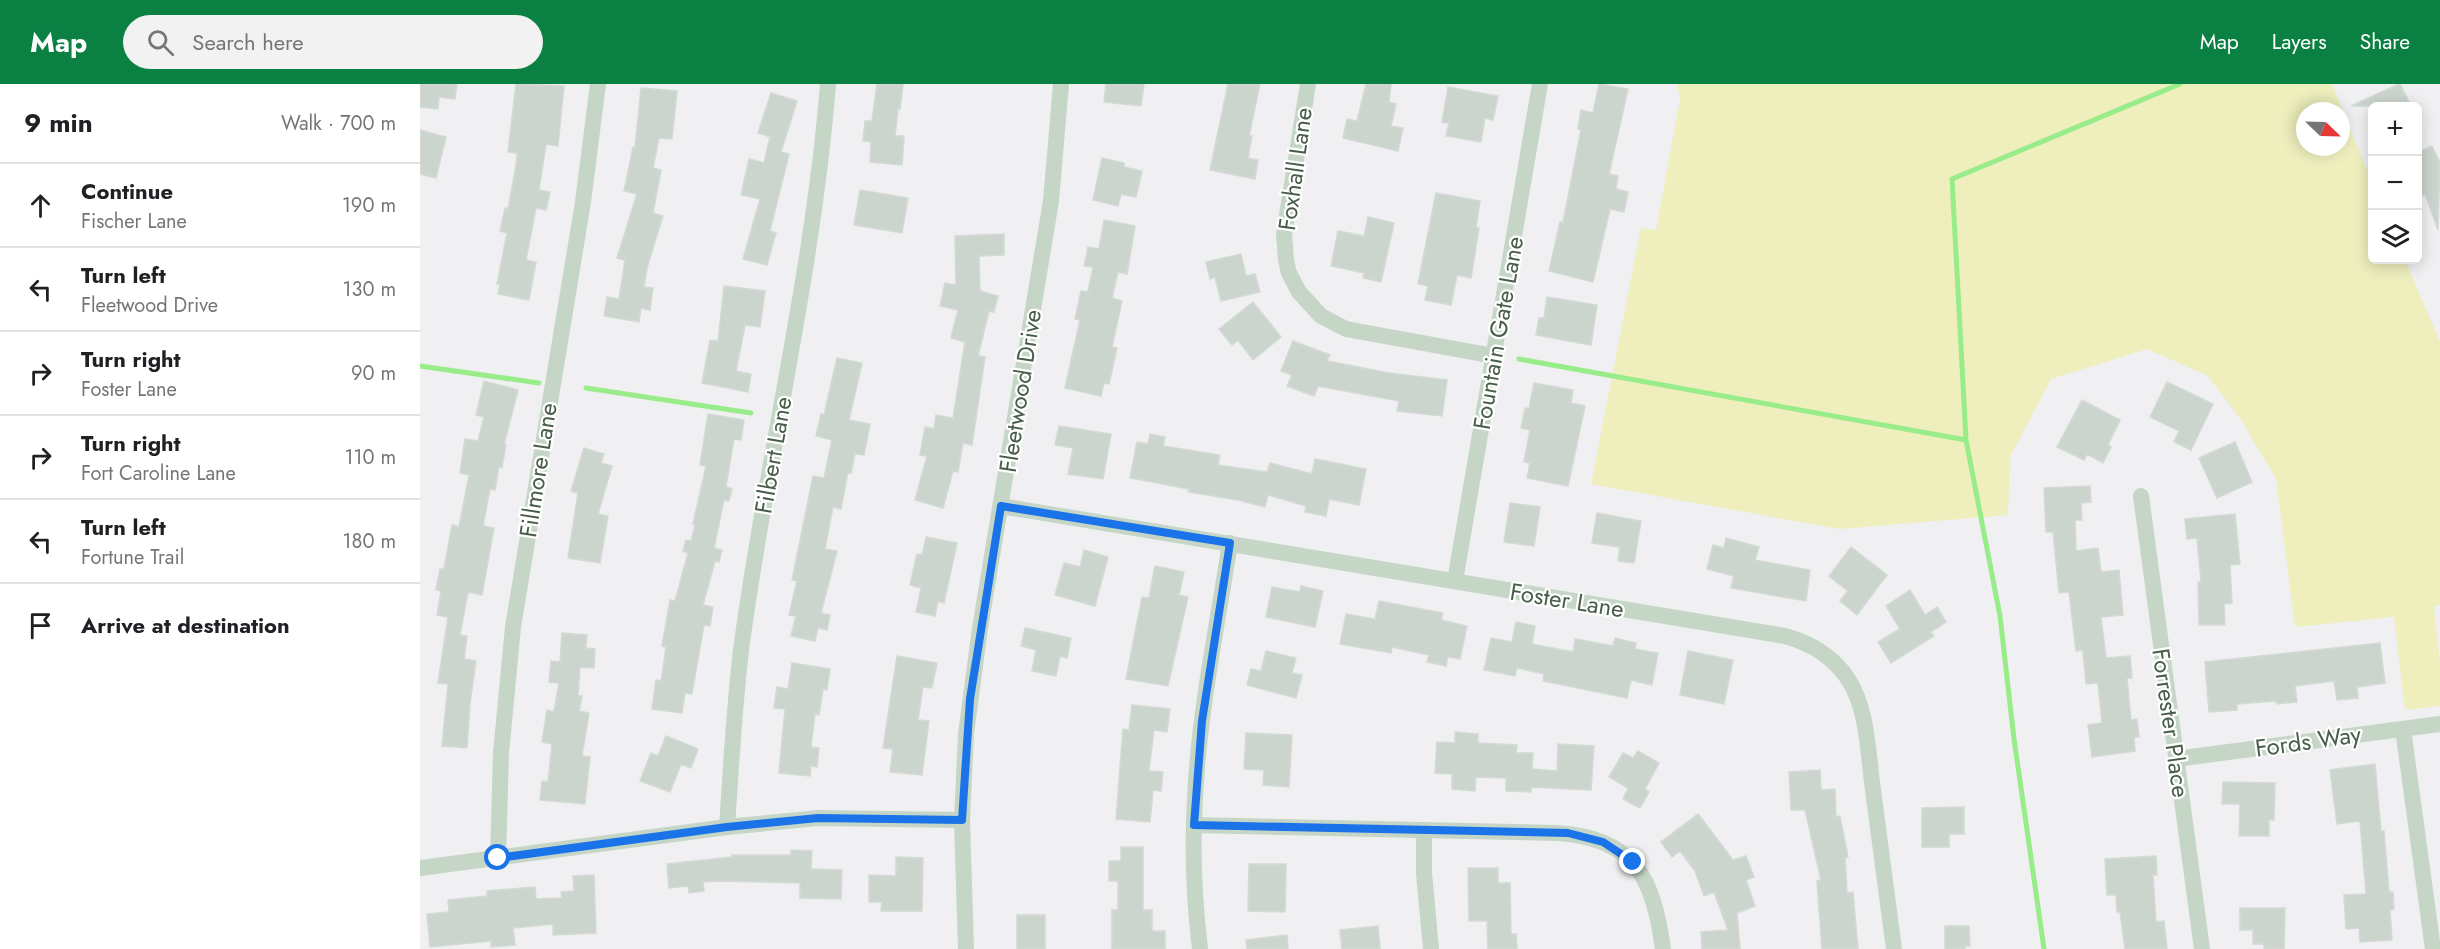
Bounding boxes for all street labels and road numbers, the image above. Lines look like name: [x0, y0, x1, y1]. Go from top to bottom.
street label: Foxhall Lane: [1269, 105, 1321, 233]
street label: Fountain Gate Lane: [1464, 234, 1532, 432]
street label: Fleetwood Drive: [990, 307, 1050, 475]
street label: Filbert Lane: [745, 394, 801, 516]
street label: Fillmore Lane: [510, 400, 566, 540]
street label: Foster Lane: [1508, 574, 1626, 626]
street label: Forrester Place: [2143, 646, 2199, 800]
street label: Fords Way: [2253, 716, 2364, 766]

